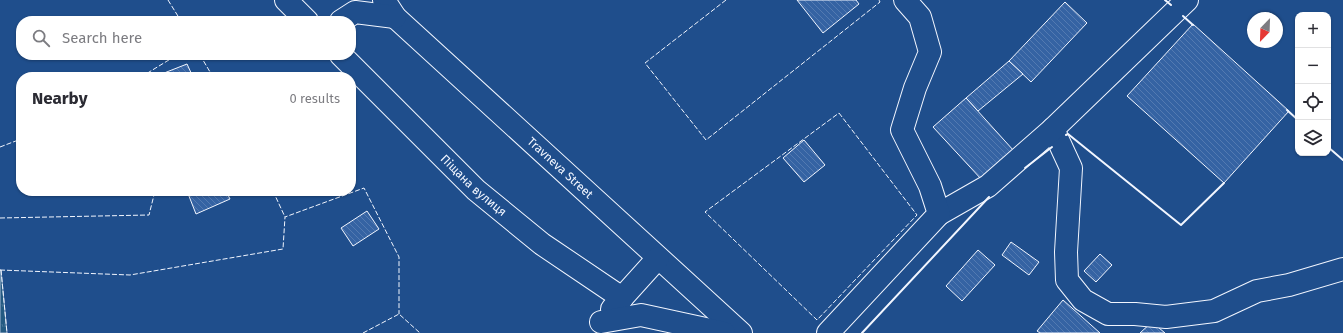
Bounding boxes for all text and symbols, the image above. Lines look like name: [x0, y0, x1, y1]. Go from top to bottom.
north arrow: [1247, 12, 1283, 48]
map controls: [1295, 12, 1331, 156]
button: +: [1295, 12, 1331, 48]
search box: [16, 16, 356, 60]
icon: search: [30, 27, 52, 49]
text: Search here: [62, 29, 142, 47]
button: −: [1295, 48, 1331, 84]
button: locate: [1295, 84, 1331, 120]
text: Nearby: [32, 88, 87, 109]
text: 0 results: [289, 91, 340, 106]
button: layers: [1295, 120, 1331, 156]
street label: Travneva Street: [525, 134, 596, 202]
street label: Піщана вулиця: [438, 152, 509, 219]

